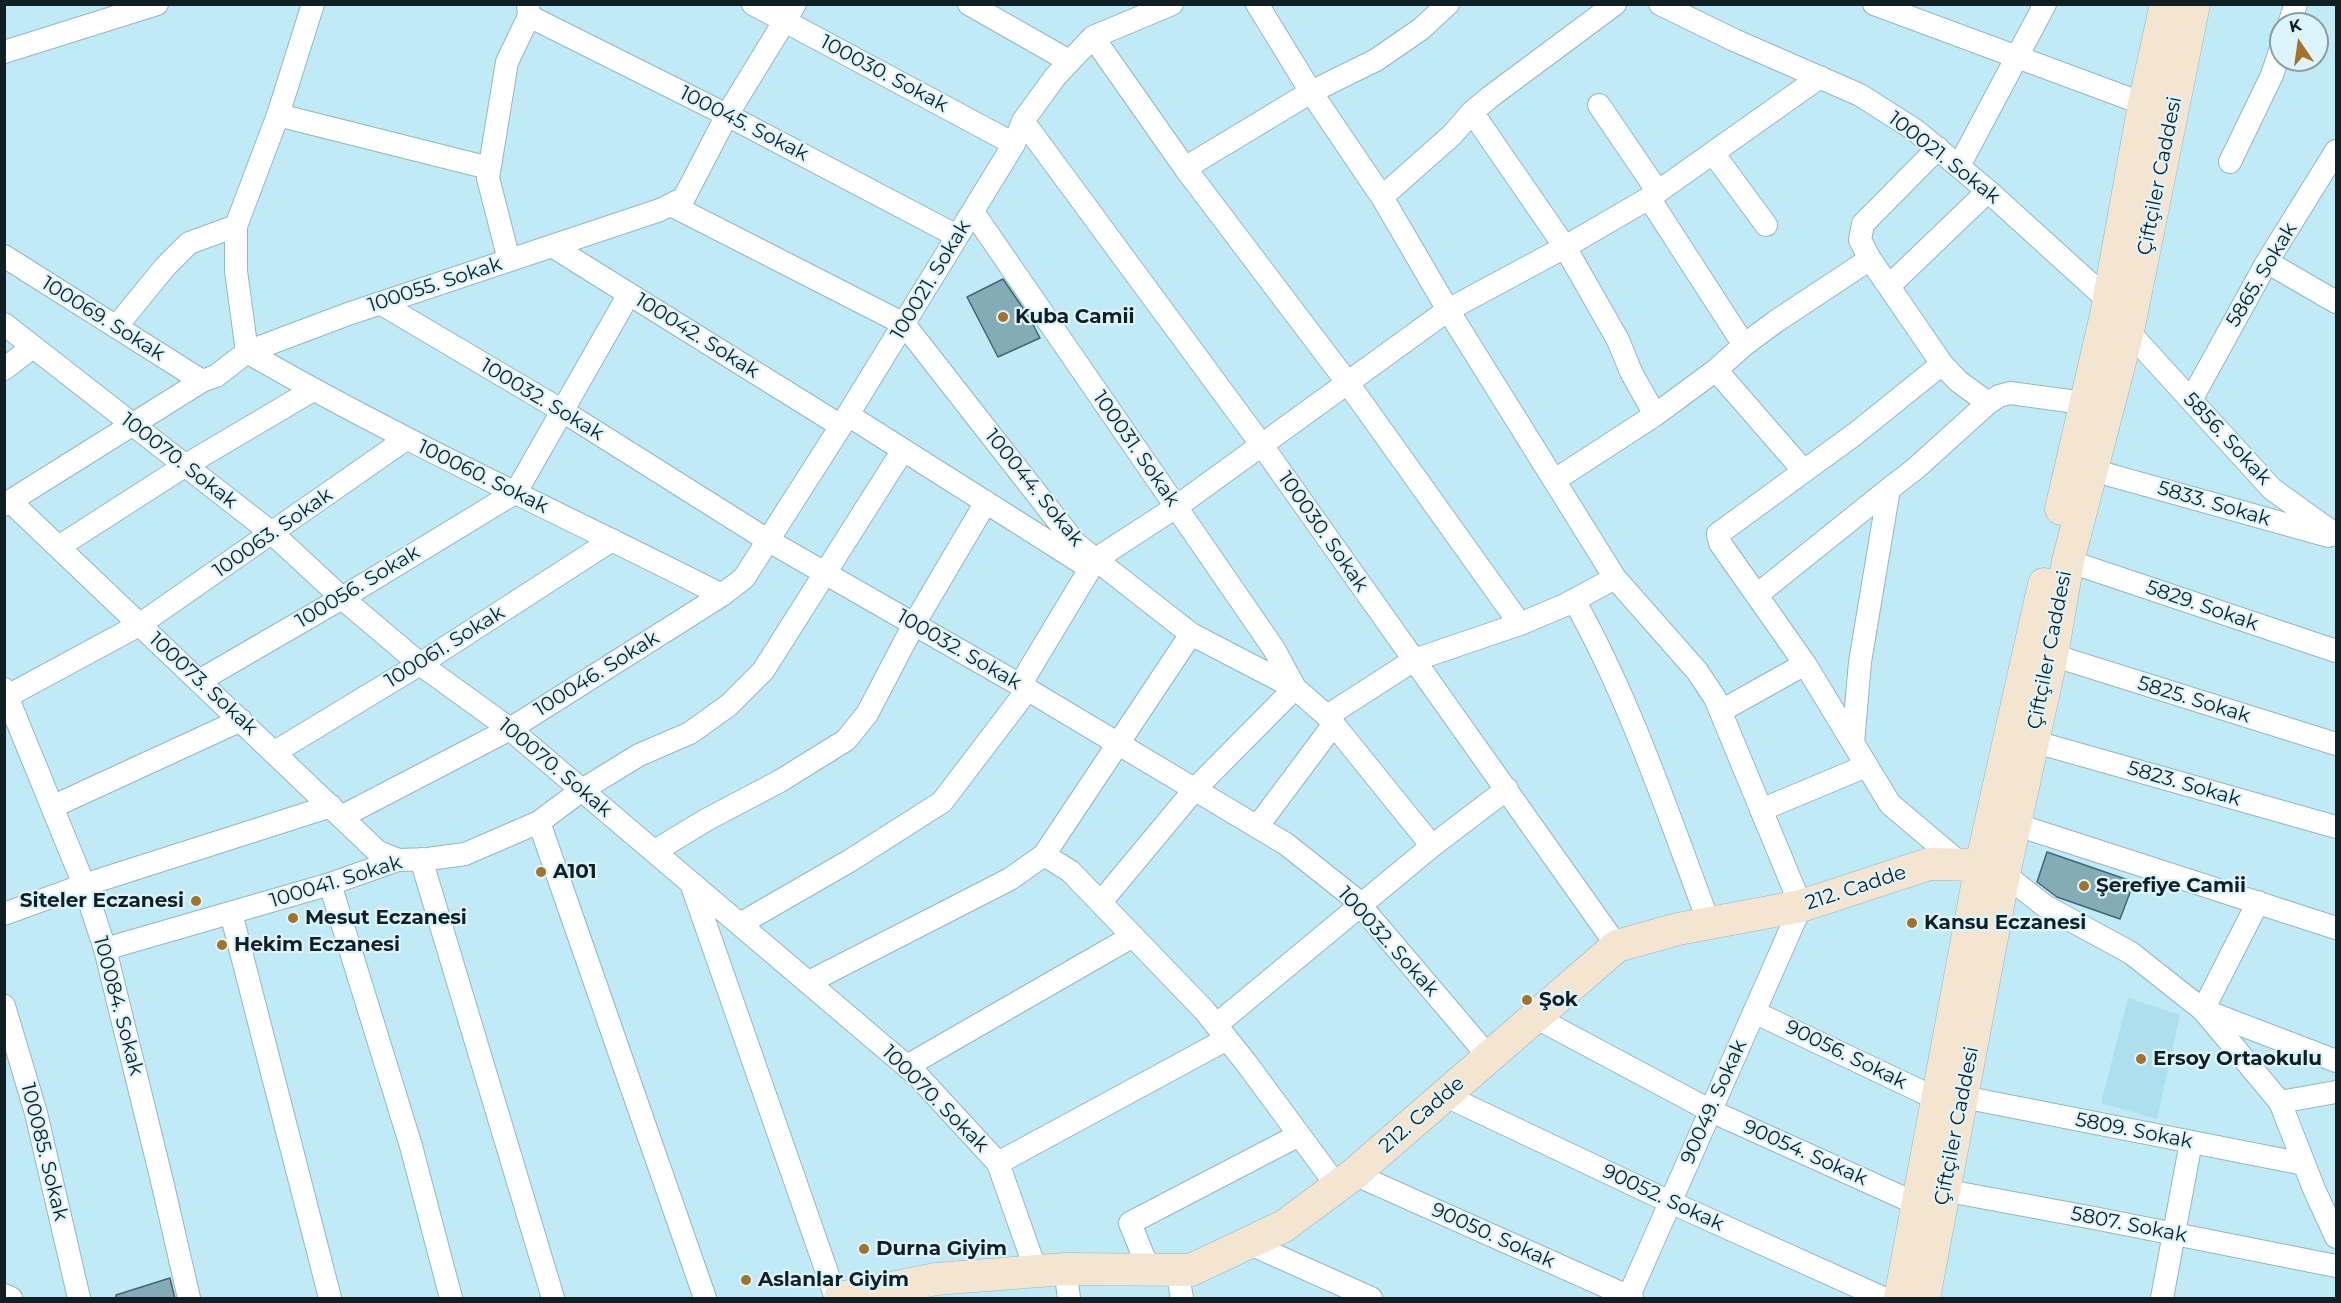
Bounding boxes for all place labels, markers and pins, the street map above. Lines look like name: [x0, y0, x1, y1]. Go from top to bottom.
place label: Kuba Camii: [1015, 305, 1135, 329]
marker: Kuba Camii: [996, 310, 1010, 324]
place label: A101: [553, 860, 597, 884]
marker: A101: [534, 865, 548, 879]
place label: Şerefiye Camii: [2096, 874, 2246, 898]
marker: Şerefiye Camii: [2077, 879, 2091, 893]
place label: Siteler Eczanesi: [20, 889, 184, 913]
marker: Siteler Eczanesi: [189, 894, 203, 908]
place label: Mesut Eczanesi: [305, 906, 467, 930]
marker: Mesut Eczanesi: [286, 911, 300, 925]
place label: Kansu Eczanesi: [1924, 911, 2086, 935]
marker: Kansu Eczanesi: [1905, 916, 1919, 930]
place label: Hekim Eczanesi: [234, 933, 400, 957]
marker: Hekim Eczanesi: [215, 938, 229, 952]
place label: Şok: [1539, 988, 1578, 1012]
marker: Şok: [1520, 993, 1534, 1007]
place label: Ersoy Ortaokulu: [2153, 1047, 2322, 1071]
marker: Ersoy Ortaokulu: [2134, 1052, 2148, 1066]
place label: Durna Giyim: [876, 1237, 1007, 1261]
marker: Durna Giyim: [857, 1242, 871, 1256]
place label: Aslanlar Giyim: [758, 1268, 909, 1292]
marker: Aslanlar Giyim: [739, 1273, 753, 1287]

